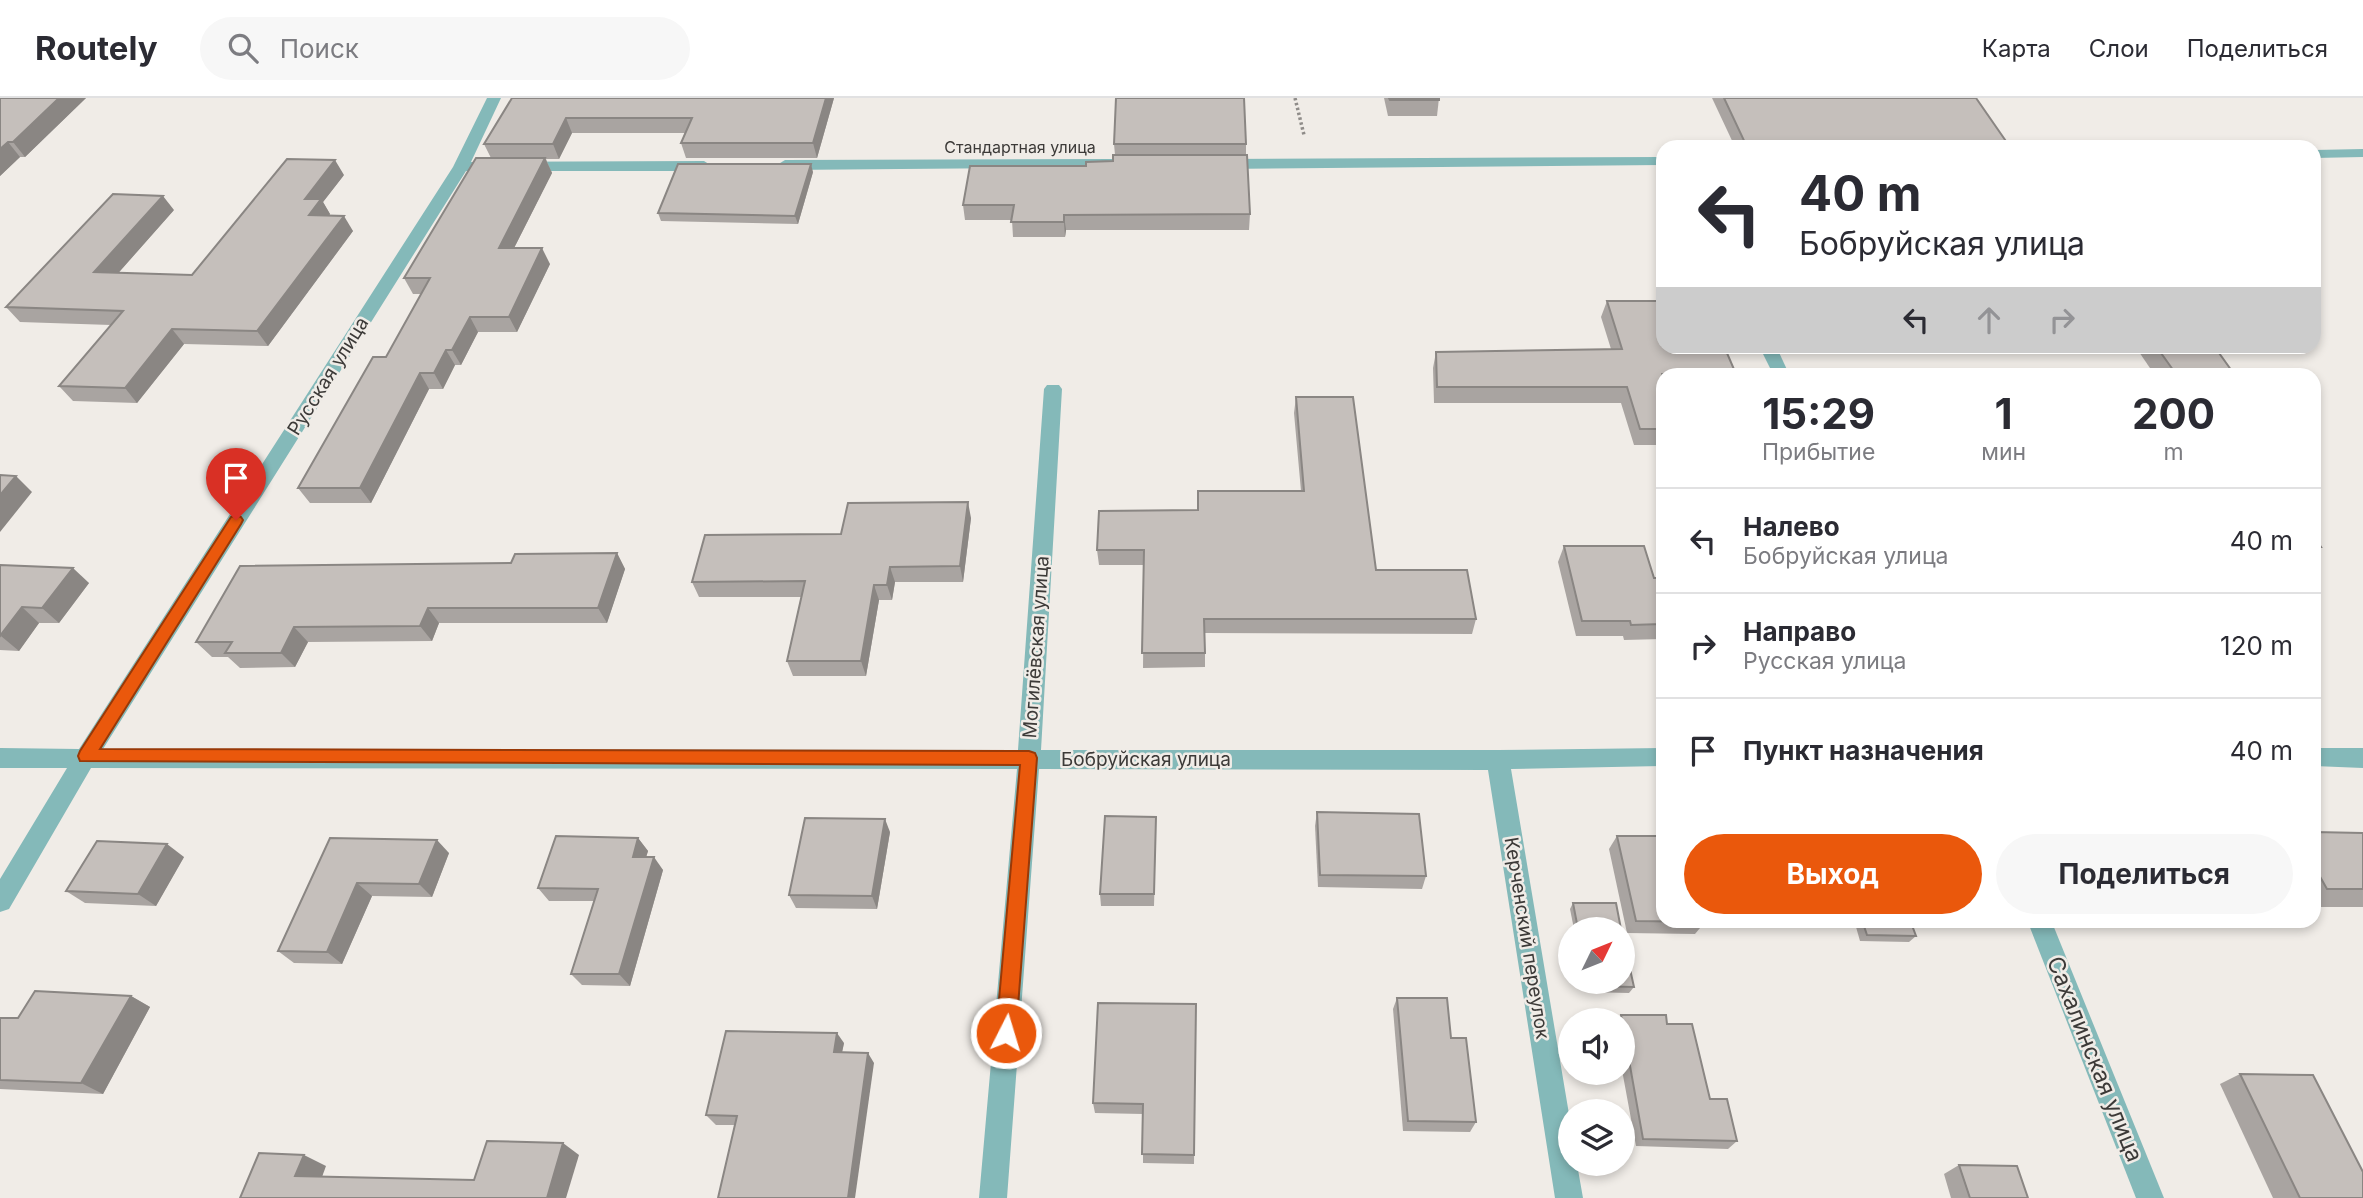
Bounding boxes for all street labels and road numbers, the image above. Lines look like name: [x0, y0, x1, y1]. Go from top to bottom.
street label: Стандартная улица: [944, 137, 1096, 157]
street label: Русская улица: [282, 313, 374, 439]
street label: Могилёвская улица: [1018, 555, 1054, 739]
street label: Бобруйская улица: [1061, 748, 1231, 771]
street label: Керченский переулок: [1500, 835, 1554, 1041]
street label: Сахалинская улица: [2041, 952, 2149, 1166]

